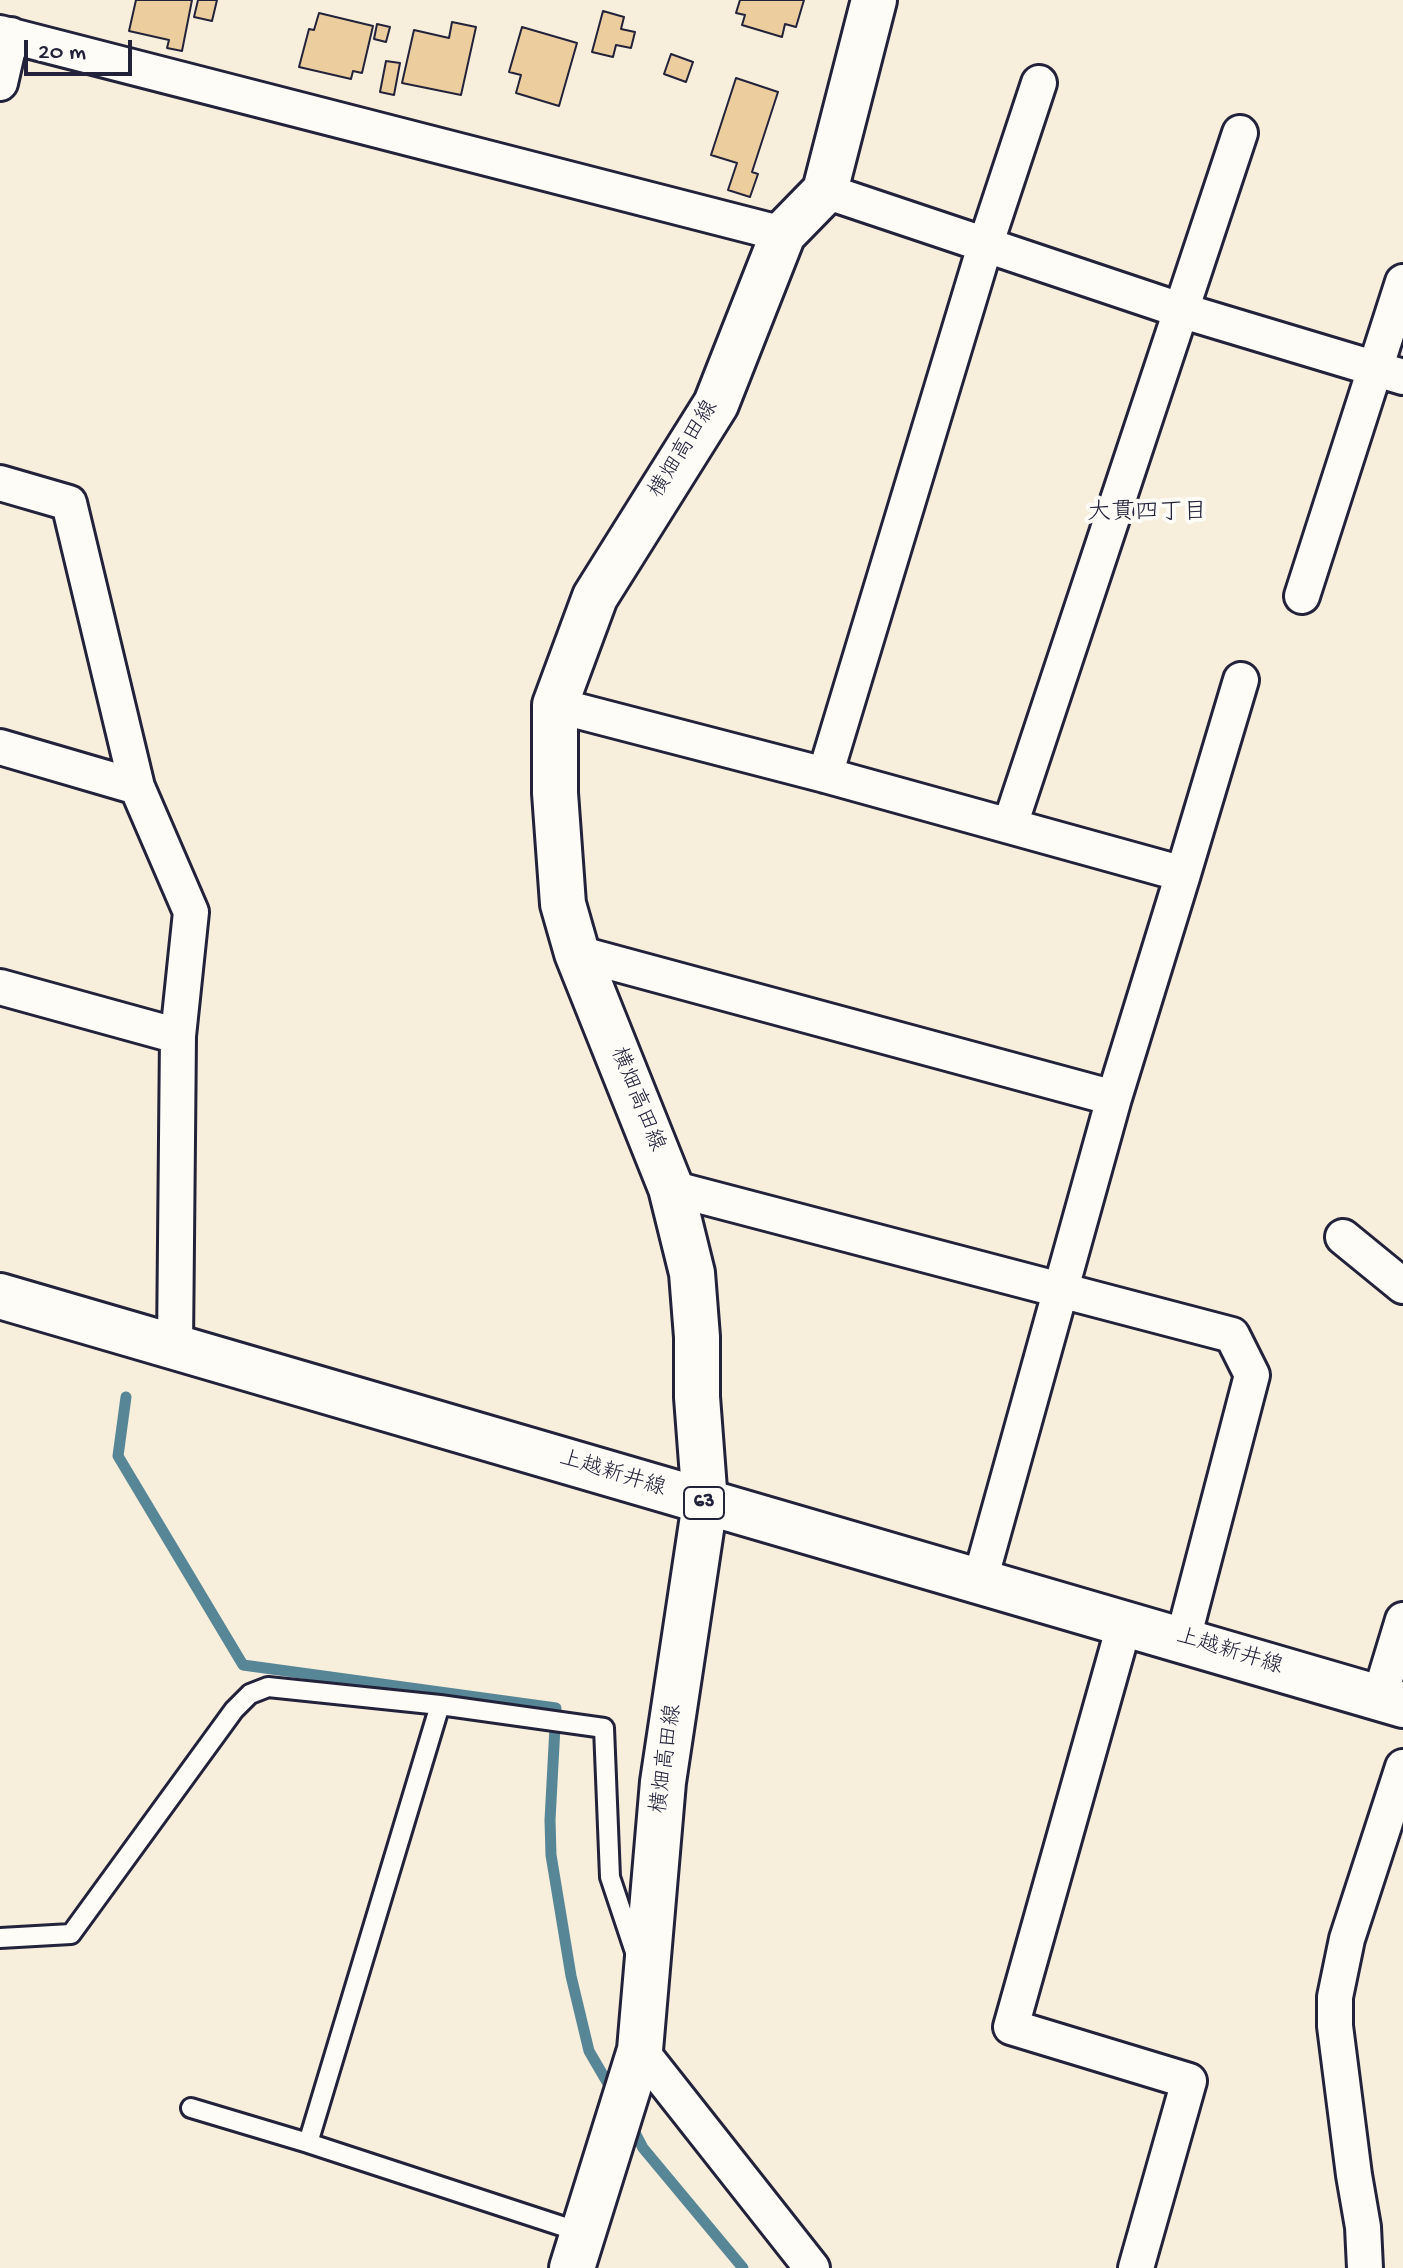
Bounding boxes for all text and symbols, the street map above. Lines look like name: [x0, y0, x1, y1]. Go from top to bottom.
scale bar: [28, 24, 136, 74]
text: 20 m: [38, 39, 86, 68]
street label: 横畑高田線: [645, 396, 725, 504]
district label: 大貫四丁目: [1087, 500, 1207, 528]
street label: 横畑高田線: [603, 1044, 669, 1156]
street label: 上越新井線: [556, 1446, 668, 1504]
road number: 63: [684, 1487, 724, 1519]
street label: 上越新井線: [1173, 1624, 1285, 1682]
street label: 横畑高田線: [647, 1703, 689, 1815]

